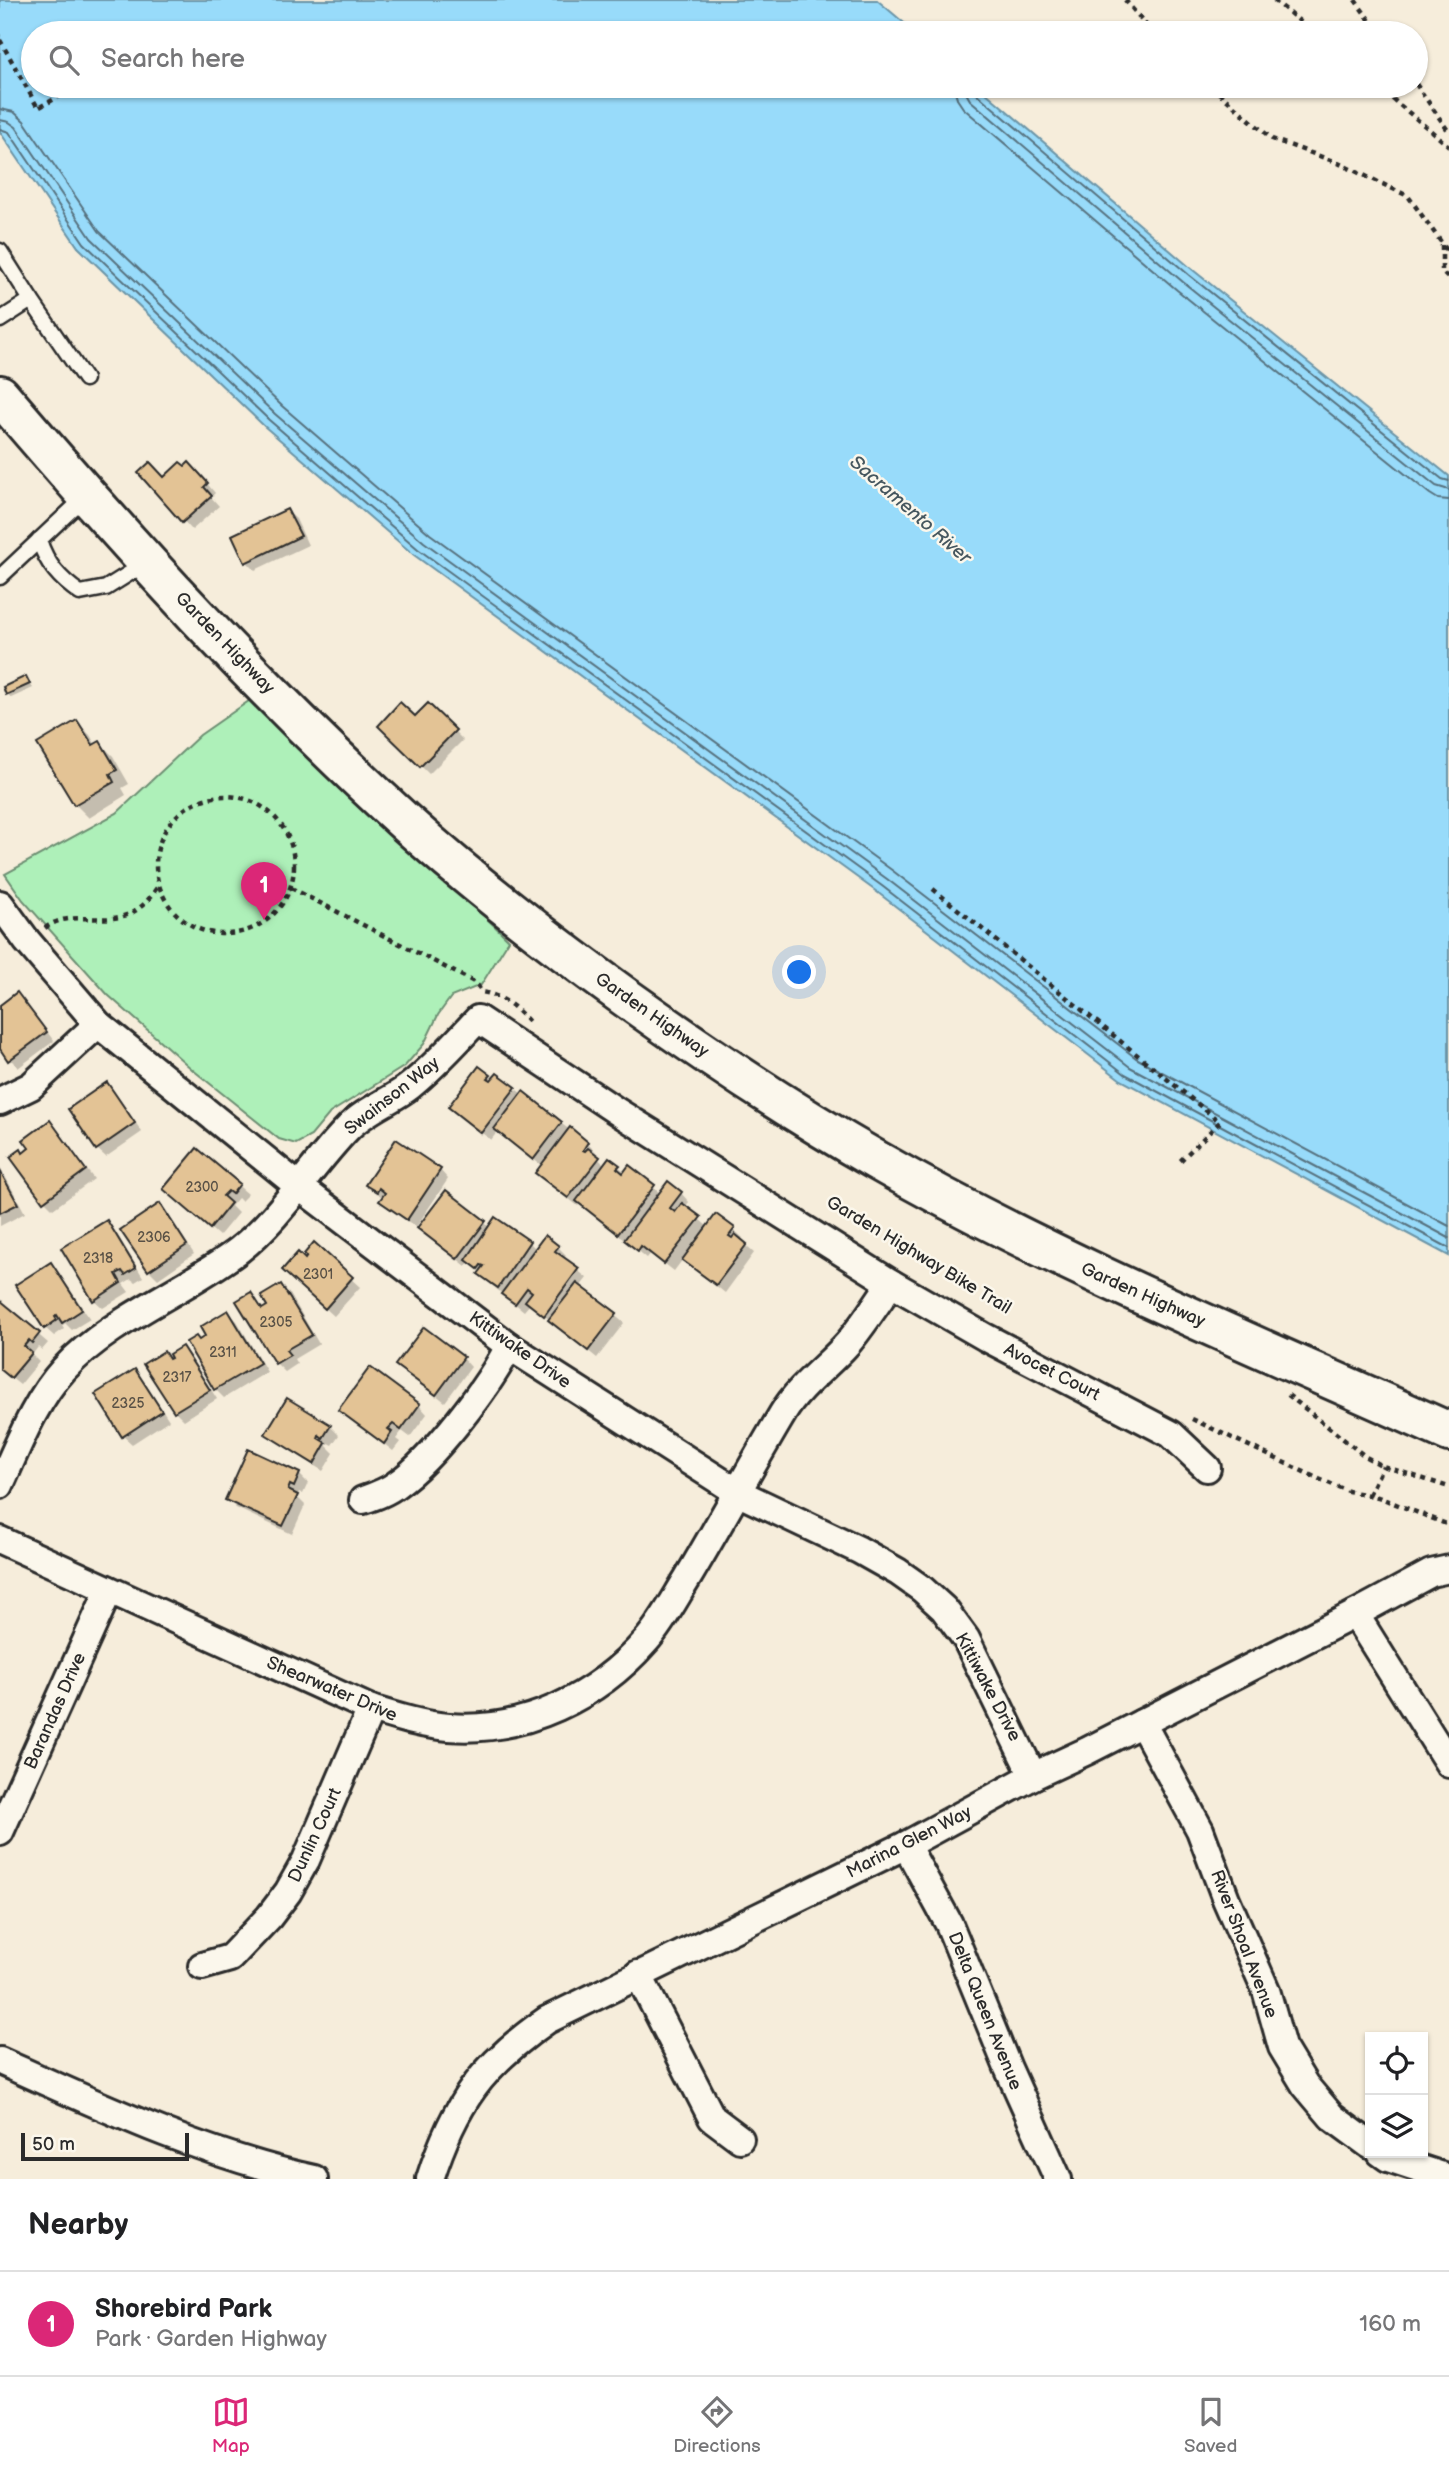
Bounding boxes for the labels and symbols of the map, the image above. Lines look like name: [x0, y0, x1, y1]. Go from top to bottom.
water label: Sacramento River: [844, 451, 976, 570]
street label: Garden Highway: [171, 588, 280, 699]
pin: 1: [241, 862, 287, 920]
your location: [782, 955, 816, 989]
street label: Garden Highway: [591, 968, 713, 1062]
street label: Swainson Way: [340, 1052, 444, 1140]
house number: 2300: [185, 1179, 219, 1196]
street label: Garden Highway Bike Trail: [823, 1191, 1015, 1319]
house number: 2306: [137, 1229, 171, 1246]
house number: 2318: [83, 1250, 113, 1267]
street label: Garden Highway: [1078, 1258, 1209, 1332]
house number: 2301: [303, 1266, 333, 1283]
street label: Kittiwake Drive: [465, 1307, 575, 1393]
house number: 2305: [260, 1314, 292, 1331]
street label: Avocet Court: [1000, 1339, 1104, 1405]
house number: 2311: [209, 1344, 237, 1361]
house number: 2317: [163, 1369, 192, 1386]
house number: 2325: [112, 1395, 144, 1412]
street label: Kittiwake Drive: [951, 1629, 1025, 1745]
street label: Barandas Drive: [20, 1649, 90, 1773]
street label: Shearwater Drive: [264, 1652, 401, 1726]
street label: Dunlin Court: [284, 1784, 346, 1885]
street label: Marina Glen Way: [843, 1801, 976, 1883]
street label: River Shoal Avenue: [1206, 1867, 1282, 2021]
street label: Delta Queen Avenue: [944, 1929, 1026, 2093]
scale bar: [21, 2130, 189, 2162]

